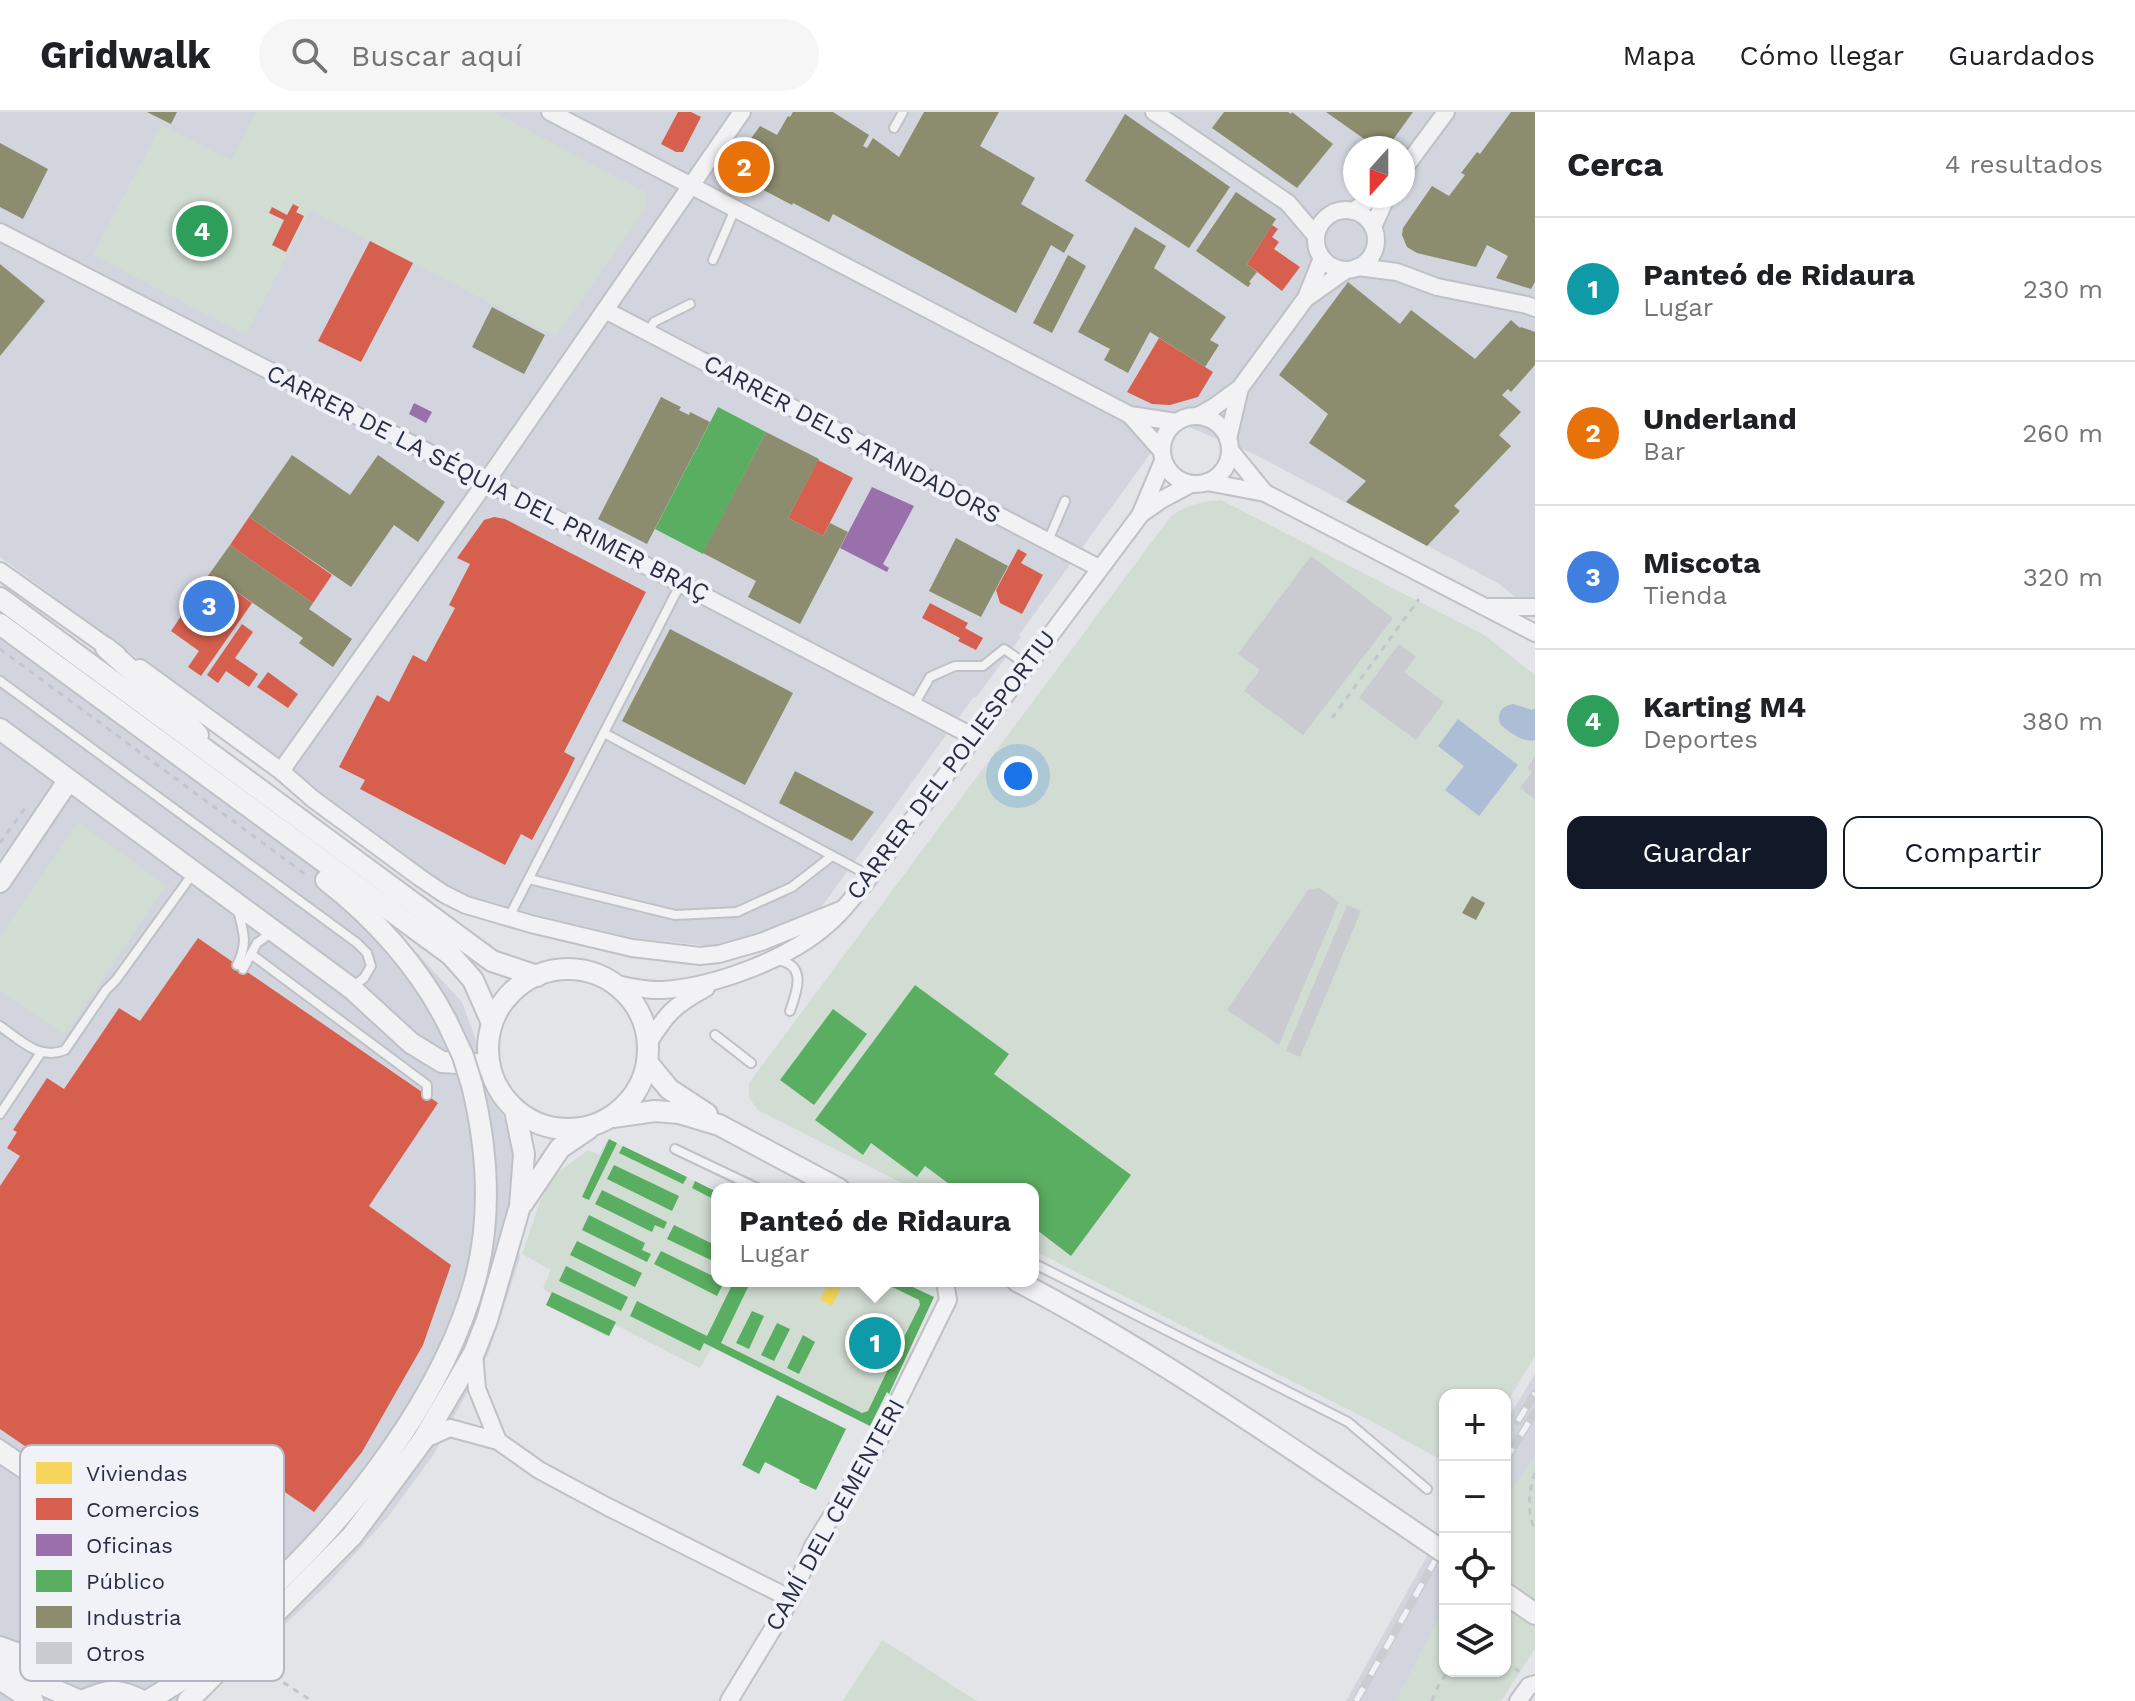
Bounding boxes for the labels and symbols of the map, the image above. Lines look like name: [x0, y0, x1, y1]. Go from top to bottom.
north arrow: [1343, 136, 1415, 208]
pin: 2: [718, 137, 770, 197]
pin: 4: [176, 201, 228, 261]
street label: CARRER DELS ATANDADORS: [699, 349, 1005, 529]
street label: CARRER DE LA SÉQUIA DEL PRIMER BRAÇ: [262, 359, 714, 607]
pin: 3: [183, 576, 235, 636]
street label: CARRER DEL POLIESPORTIU: [841, 625, 1061, 905]
your location: [998, 756, 1038, 796]
pin: 1: [849, 1313, 901, 1373]
street label: CAMÍ DEL CEMENTERI: [760, 1394, 910, 1636]
legend: [20, 1445, 284, 1681]
text: Viviendas: [86, 1461, 188, 1486]
text: Comercios: [86, 1497, 200, 1522]
text: Oficinas: [86, 1533, 173, 1558]
text: Público: [86, 1569, 165, 1594]
text: Industria: [86, 1605, 181, 1630]
text: Otros: [86, 1641, 145, 1666]

